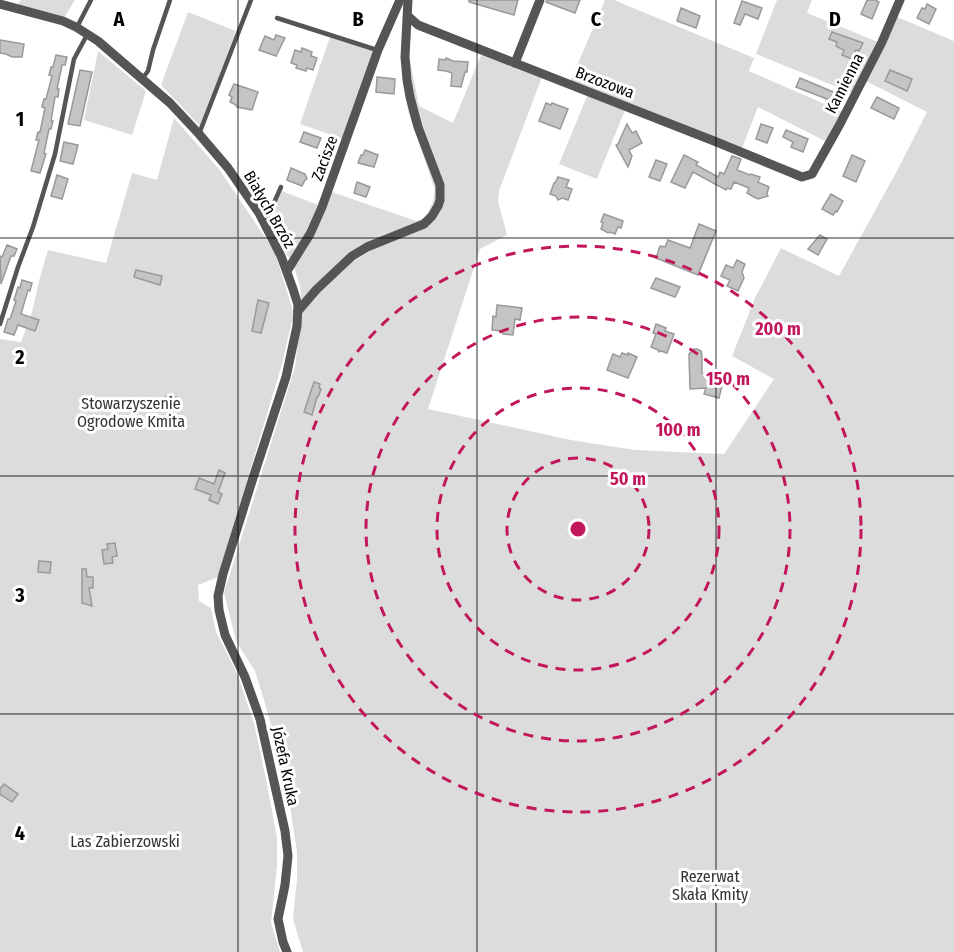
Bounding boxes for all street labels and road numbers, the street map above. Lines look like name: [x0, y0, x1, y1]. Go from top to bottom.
street label: Kamienna: [821, 50, 868, 117]
street label: Brzozowa: [573, 63, 637, 102]
street label: Zacisze: [308, 133, 341, 183]
street label: Białych Brzóz: [240, 167, 299, 251]
street label: Józefa Kruka: [268, 725, 303, 808]

